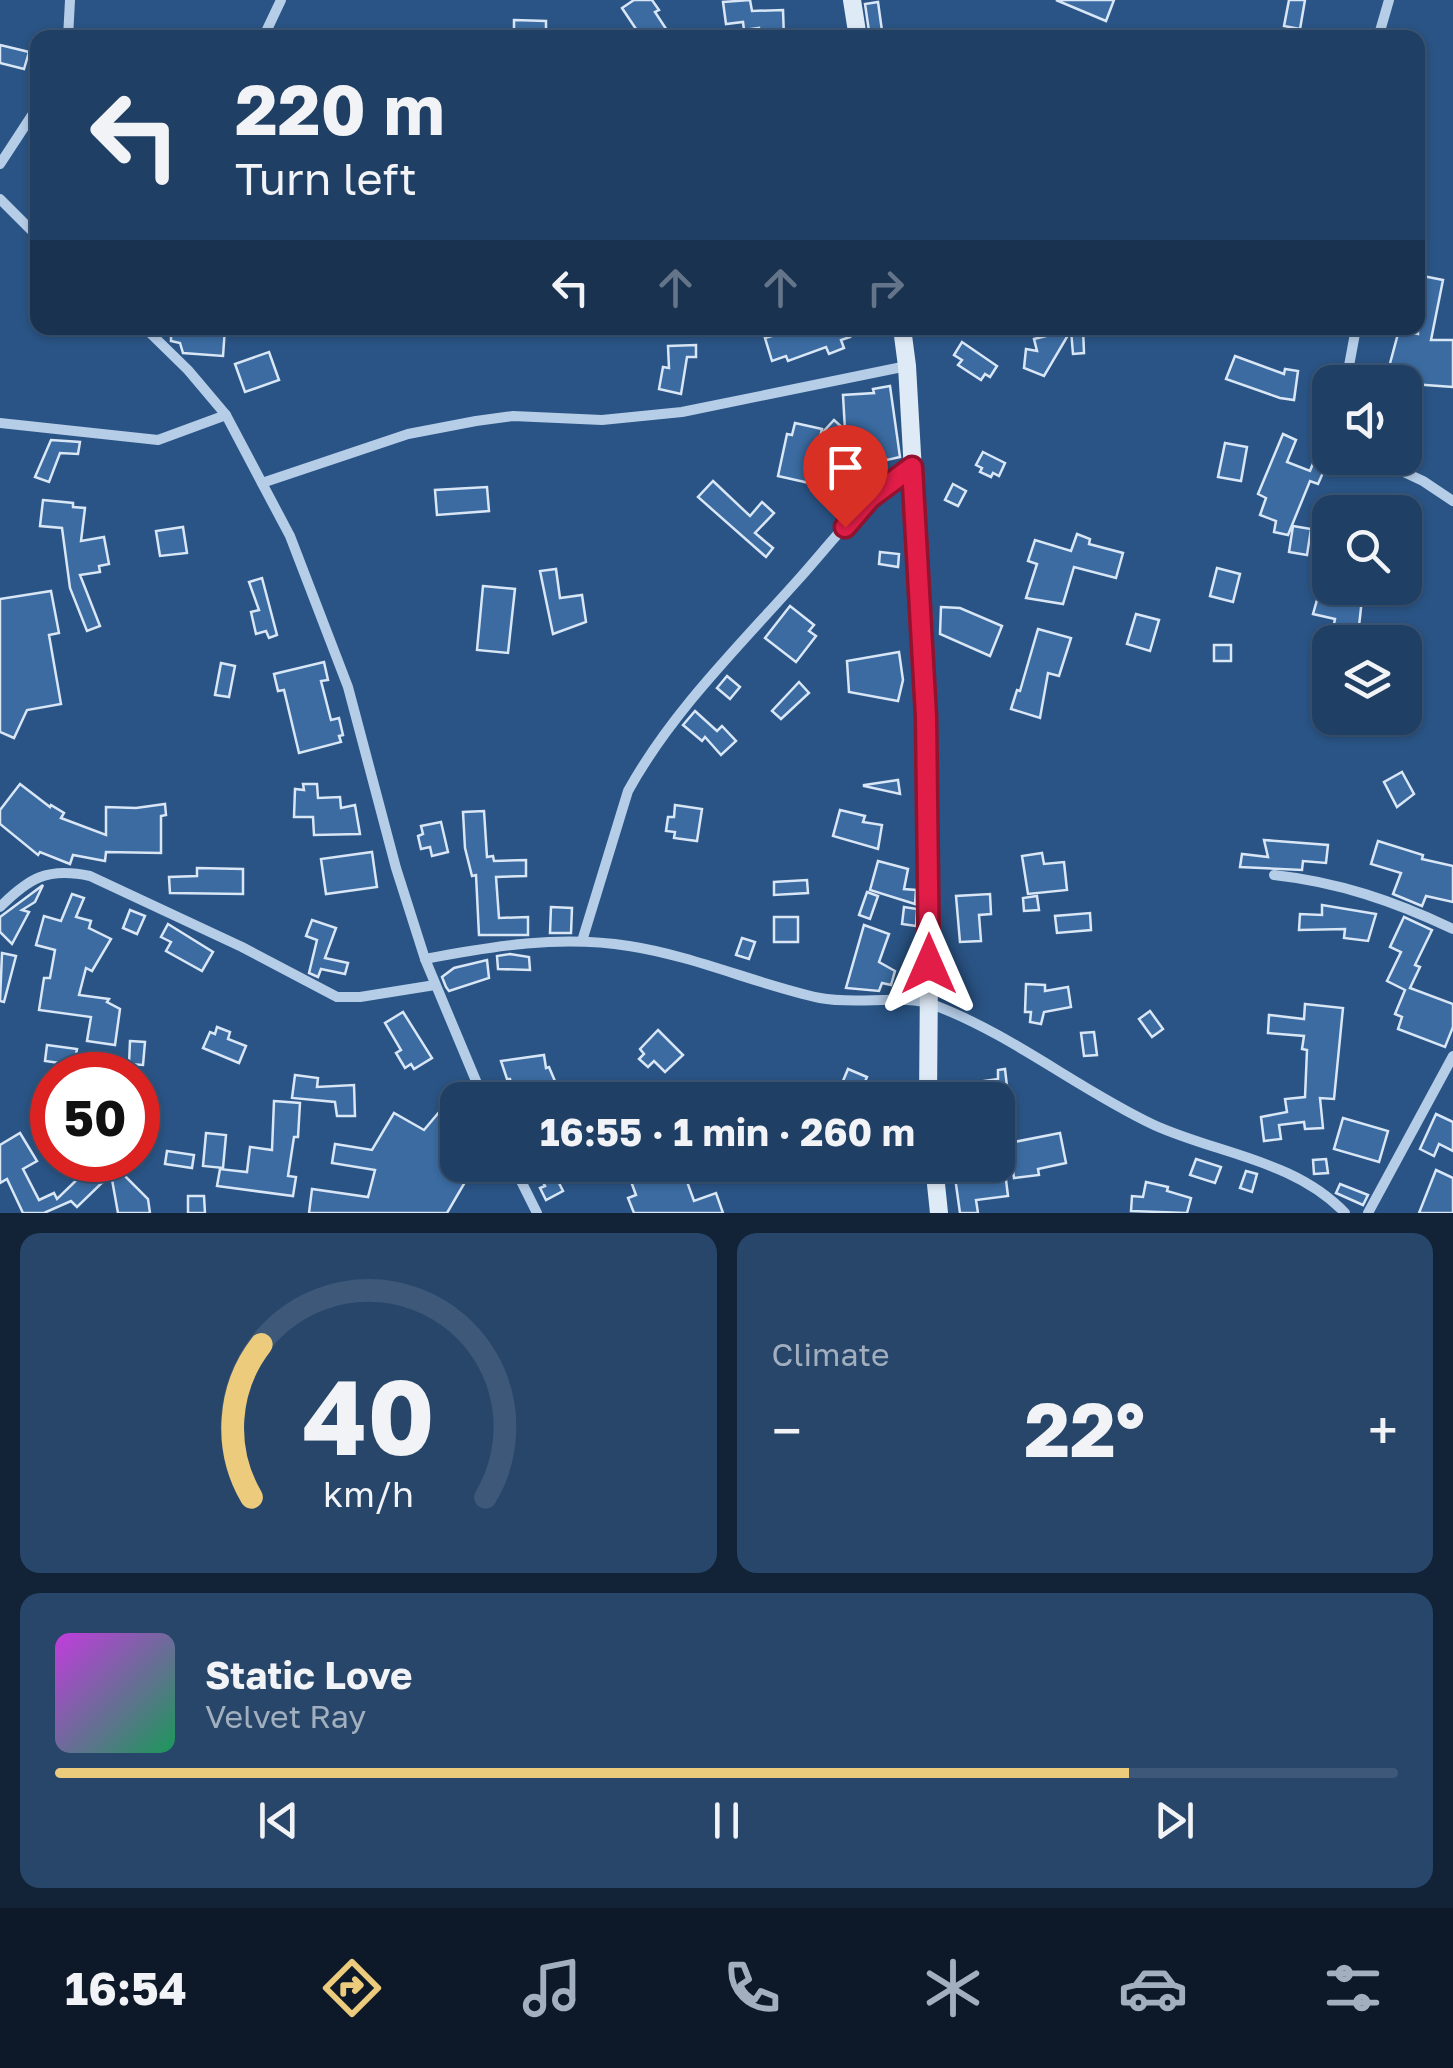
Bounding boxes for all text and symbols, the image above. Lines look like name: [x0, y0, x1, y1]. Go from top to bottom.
text: 220 m: [235, 66, 445, 150]
icon: left: [70, 70, 200, 200]
text: Turn left: [235, 151, 417, 205]
icon: left: [543, 260, 598, 315]
icon: ahead: [648, 260, 703, 315]
icon: ahead: [753, 260, 808, 315]
icon: right: [858, 260, 913, 315]
map controls: [1312, 365, 1422, 735]
button: sound: [1312, 365, 1422, 475]
pin: [803, 425, 888, 528]
icon: arrive: [818, 440, 873, 495]
button: search: [1312, 495, 1422, 605]
button: layers: [1312, 625, 1422, 735]
position arrow: [877, 912, 981, 1016]
speed limit sign: 50: [30, 1052, 160, 1182]
text: 16:55 · 1 min · 260 m: [540, 1109, 915, 1154]
text: Climate: [772, 1335, 890, 1373]
text: 40: [302, 1353, 435, 1478]
text: 22°: [1024, 1383, 1145, 1474]
text: −: [772, 1397, 802, 1463]
text: +: [1368, 1397, 1398, 1463]
text: km/h: [323, 1472, 414, 1515]
text: Static Love: [205, 1652, 412, 1697]
text: Velvet Ray: [205, 1697, 366, 1735]
icon: previous: [251, 1793, 306, 1848]
icon: pause: [699, 1793, 754, 1848]
icon: next: [1147, 1793, 1202, 1848]
icon: directions: [317, 1953, 387, 2023]
icon: music: [517, 1953, 587, 2023]
icon: phone: [717, 1953, 787, 2023]
icon: climate: [918, 1953, 988, 2023]
icon: car: [1118, 1953, 1188, 2023]
icon: filters: [1318, 1953, 1388, 2023]
text: 16:54: [65, 1961, 187, 2015]

